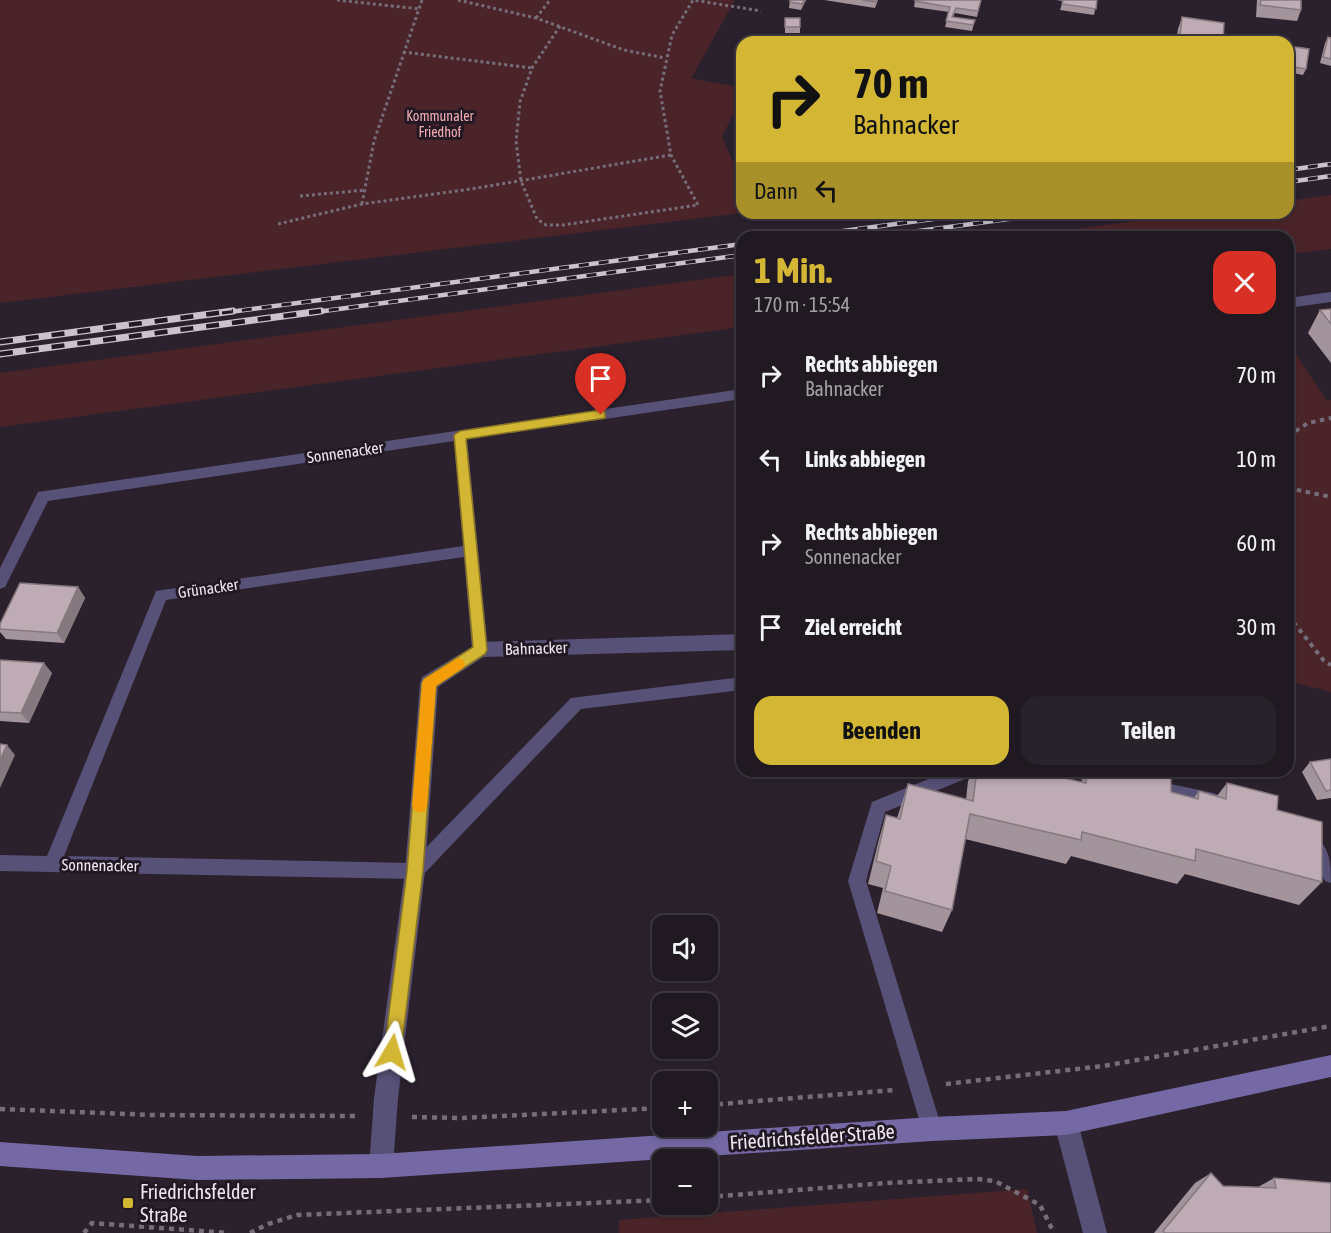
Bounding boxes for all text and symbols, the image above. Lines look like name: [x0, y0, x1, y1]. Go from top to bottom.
text: 70 m: [853, 59, 928, 107]
icon: right: [754, 60, 832, 138]
park label: Kommunaler Friedhof: [406, 108, 475, 140]
text: Bahnacker: [853, 109, 959, 140]
icon: left: [810, 174, 843, 207]
text: Dann: [754, 178, 798, 204]
text: 1 Min.: [754, 249, 832, 291]
button: close: [1213, 251, 1276, 314]
text: 170 m · 15:54: [754, 293, 850, 316]
text: Rechts abbiegen: [805, 351, 938, 377]
pin: [575, 353, 626, 415]
icon: right: [754, 359, 787, 392]
icon: arrive: [584, 362, 617, 395]
text: 70 m: [1236, 362, 1276, 388]
text: Bahnacker: [805, 377, 883, 400]
street label: Sonnenacker: [306, 438, 385, 466]
icon: left: [754, 443, 787, 476]
text: Links abbiegen: [805, 446, 926, 472]
text: 10 m: [1236, 446, 1276, 472]
text: Rechts abbiegen: [805, 519, 938, 545]
icon: right: [754, 527, 787, 560]
text: 60 m: [1236, 530, 1276, 556]
text: Sonnenacker: [805, 545, 901, 568]
street label: Grünacker: [177, 575, 240, 601]
icon: arrive: [754, 611, 787, 644]
text: Ziel erreicht: [805, 614, 902, 640]
text: 30 m: [1236, 614, 1276, 640]
street label: Bahnacker: [504, 638, 568, 658]
button: Beenden: [754, 696, 1009, 765]
button: Teilen: [1021, 696, 1276, 765]
street label: Sonnenacker: [61, 855, 139, 875]
map controls: [652, 915, 718, 1215]
button: sound: [652, 915, 718, 981]
button: layers: [652, 993, 718, 1059]
position arrow: [360, 1020, 424, 1084]
button: +: [652, 1071, 718, 1137]
street label: Friedrichsfelder Straße: [729, 1119, 895, 1154]
button: −: [652, 1149, 718, 1215]
place label: Friedrichsfelder Straße: [140, 1180, 257, 1226]
marker: Friedrichsfelder Straße: [121, 1196, 135, 1210]

